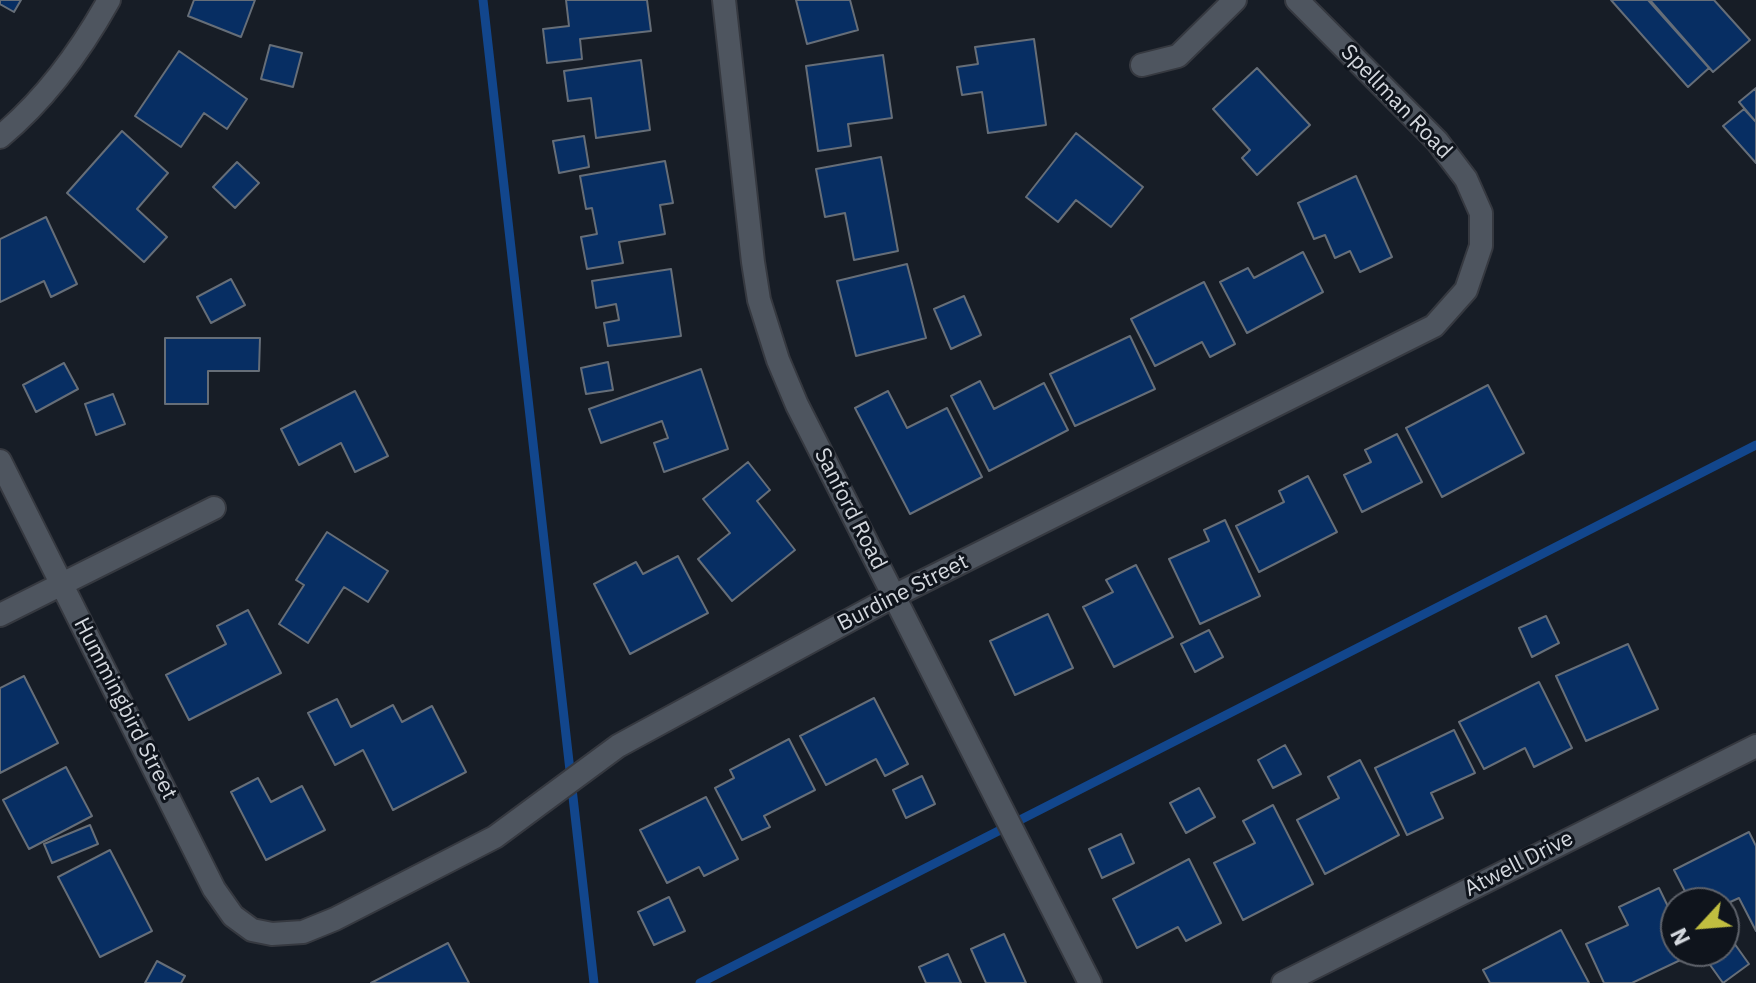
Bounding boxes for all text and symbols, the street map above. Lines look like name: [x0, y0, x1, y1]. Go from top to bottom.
street label: Spellman Road: [1335, 39, 1457, 165]
street label: Sanford Road: [808, 444, 892, 574]
street label: Burdine Street: [833, 549, 973, 637]
street label: Hummingbird Street: [68, 614, 182, 804]
street label: Atwell Drive: [1460, 825, 1578, 903]
north arrow: [1660, 887, 1740, 967]
text: N: [1663, 923, 1696, 950]

